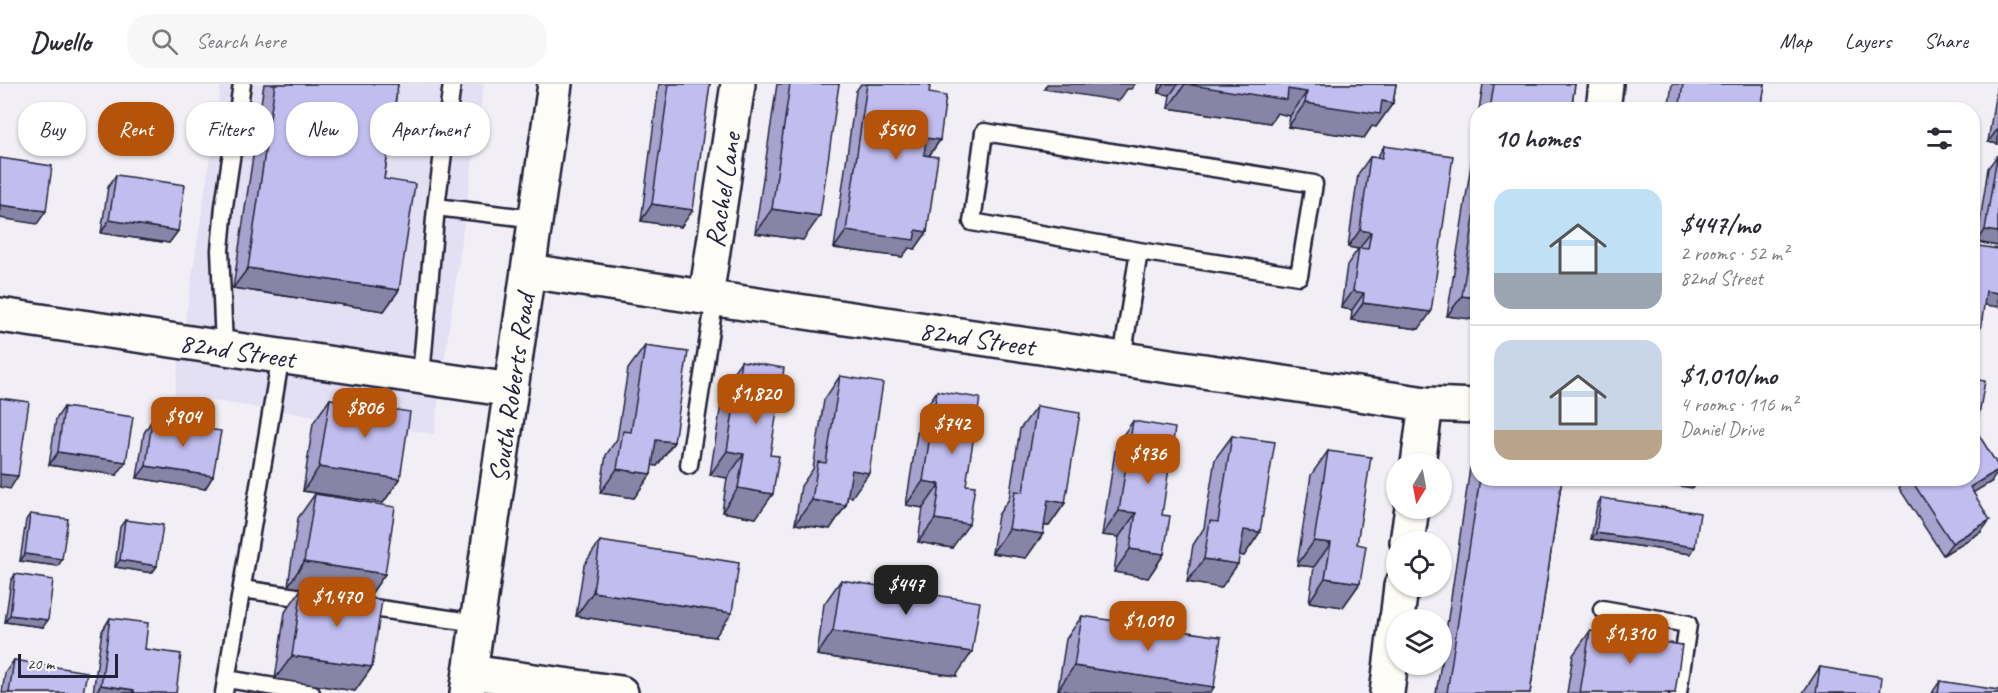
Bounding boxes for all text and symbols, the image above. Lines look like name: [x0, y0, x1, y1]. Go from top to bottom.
search box: [127, 14, 547, 68]
text: Dwello: [30, 24, 91, 59]
icon: search: [148, 25, 181, 58]
text: Search here: [196, 27, 286, 55]
text: Map: [1779, 28, 1812, 54]
text: Layers: [1845, 28, 1891, 54]
text: Share: [1924, 28, 1968, 54]
chip: Buy: [18, 102, 86, 156]
chip: Rent: [98, 102, 174, 156]
chip: Filters: [186, 102, 274, 156]
chip: New: [286, 102, 358, 156]
chip: Apartment: [370, 102, 490, 156]
pin: $540: [860, 110, 932, 161]
text: $540: [878, 117, 914, 142]
text: 10 homes: [1494, 122, 1579, 155]
icon: filters: [1923, 122, 1956, 155]
street label: Rachel Lane: [697, 129, 749, 250]
text: $447/mo: [1680, 208, 1760, 241]
icon: home: [1542, 213, 1614, 285]
text: 2 rooms · 52 m²: [1680, 241, 1788, 266]
text: 82nd Street: [1680, 266, 1763, 291]
street label: South Roberts Road: [481, 288, 543, 485]
street label: 82nd Street: [917, 312, 1040, 364]
street label: 82nd Street: [177, 325, 300, 376]
text: $1,010/mo: [1680, 359, 1777, 392]
icon: home: [1542, 364, 1614, 436]
pin: $1,820: [707, 374, 805, 425]
text: $1,820: [732, 381, 780, 406]
pin: $806: [329, 388, 401, 439]
text: 4 rooms · 116 m²: [1680, 392, 1797, 417]
text: $806: [347, 395, 383, 420]
pin: $904: [147, 397, 219, 448]
text: $904: [165, 404, 201, 429]
pin: $742: [916, 404, 988, 455]
text: $742: [934, 411, 970, 436]
text: Daniel Drive: [1680, 417, 1764, 442]
pin: $936: [1112, 434, 1184, 485]
text: $936: [1130, 441, 1166, 466]
north arrow: [1386, 453, 1452, 519]
map controls: [1386, 453, 1452, 675]
button: locate: [1386, 531, 1452, 597]
pin: $447: [870, 565, 942, 616]
text: $447: [888, 572, 924, 597]
pin: $1,470: [288, 577, 386, 628]
text: $1,470: [313, 584, 361, 609]
pin: $1,010: [1099, 601, 1197, 652]
text: $1,010: [1124, 608, 1172, 633]
button: layers: [1386, 609, 1452, 675]
pin: $1,310: [1581, 614, 1679, 665]
text: $1,310: [1606, 621, 1654, 646]
scale bar: [18, 651, 118, 678]
text: 20 m: [27, 654, 54, 674]

